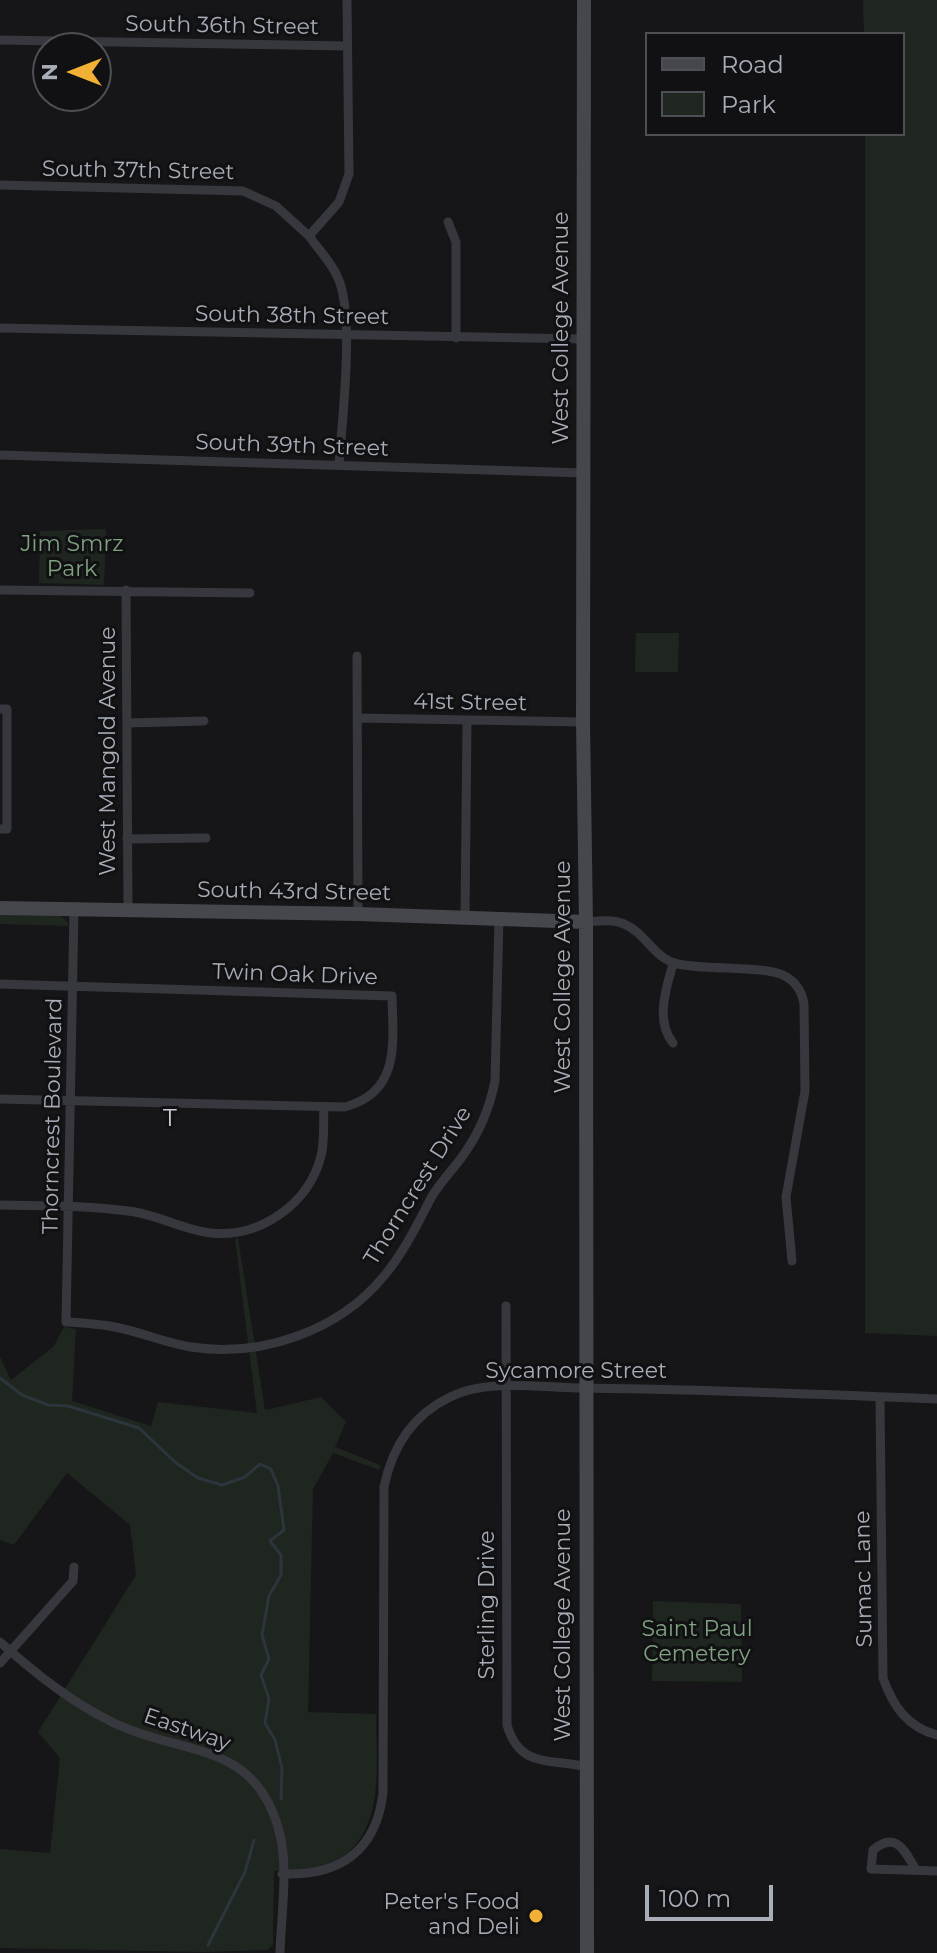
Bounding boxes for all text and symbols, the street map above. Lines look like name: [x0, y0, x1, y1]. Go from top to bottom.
street label: South 36th Street: [125, 11, 319, 41]
north arrow: [32, 32, 112, 112]
legend: [645, 32, 905, 136]
text: Road: [721, 50, 784, 79]
text: N: [36, 63, 63, 81]
text: Park: [721, 90, 776, 119]
street label: South 37th Street: [42, 156, 234, 186]
street label: West College Avenue: [549, 211, 575, 445]
street label: South 38th Street: [195, 301, 389, 331]
street label: South 39th Street: [195, 429, 389, 463]
park label: Jim Smrz Park: [21, 532, 123, 584]
street label: West Mangold Avenue: [96, 626, 122, 876]
street label: 41st Street: [413, 689, 527, 717]
street label: West College Avenue: [551, 860, 577, 1094]
street label: South 43rd Street: [197, 877, 391, 907]
street label: Twin Oak Drive: [212, 959, 378, 991]
street label: Thorncrest Boulevard: [38, 998, 68, 1234]
street label: Thorncrest Drive: [359, 1102, 477, 1270]
district label: T: [163, 1105, 179, 1133]
street label: Sycamore Street: [485, 1359, 667, 1385]
street label: West College Avenue: [551, 1508, 577, 1742]
street label: Sumac Lane: [850, 1510, 878, 1648]
street label: Sterling Drive: [475, 1530, 501, 1680]
park label: Saint Paul Cemetery: [641, 1617, 753, 1668]
street label: Eastway: [140, 1703, 234, 1757]
scale bar: [649, 1869, 777, 1919]
text: 100 m: [659, 1884, 731, 1913]
place label: Peter's Food and Deli: [384, 1890, 520, 1942]
marker: Peter's Food and Deli: [527, 1907, 545, 1925]

